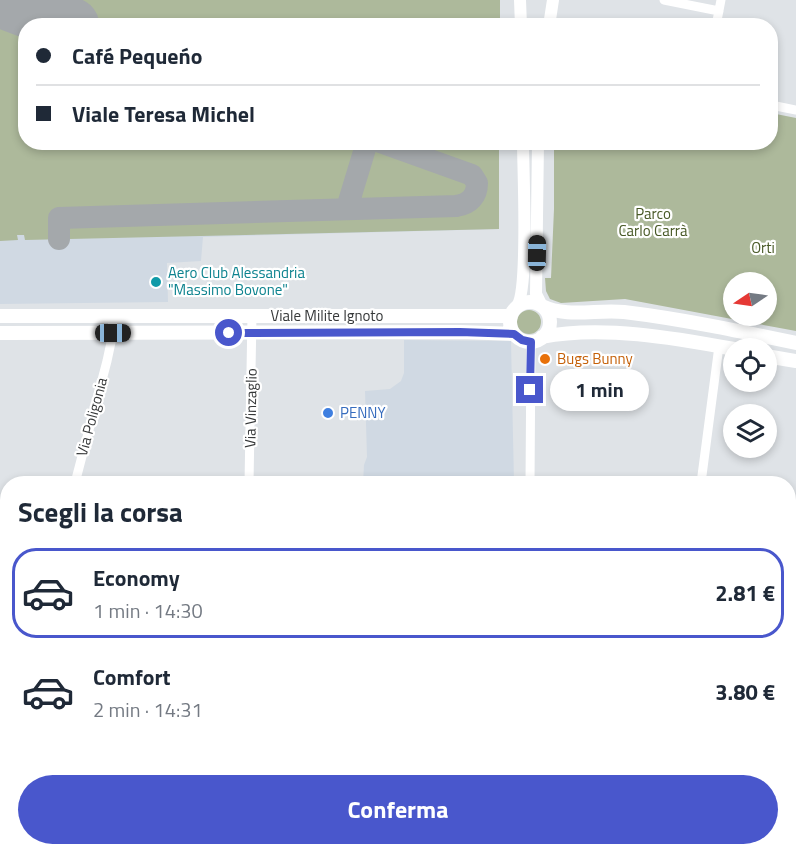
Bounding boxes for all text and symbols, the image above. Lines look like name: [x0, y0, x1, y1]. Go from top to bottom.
text: Café Pequeńo: [72, 39, 202, 73]
text: Viale Teresa Michel: [72, 97, 255, 131]
park label: Parco Carlo Carrà: [618, 202, 688, 242]
car: [528, 235, 546, 271]
park label: Orti: [751, 236, 775, 259]
place label: Aero Club Alessandria "Massimo Bovone": [168, 261, 305, 301]
north arrow: [723, 272, 777, 326]
map controls: [723, 272, 777, 458]
marker: Aero Club Alessandria "Massimo Bovone": [149, 275, 163, 289]
street label: Viale Milite Ignoto: [271, 304, 384, 327]
route start: [215, 319, 242, 346]
car: [95, 324, 131, 342]
button: locate: [723, 338, 777, 392]
place label: Bugs Bunny: [557, 347, 633, 370]
marker: Bugs Bunny: [538, 352, 552, 366]
street label: Via Vinzaglio: [238, 368, 263, 448]
callout: 1 min: [551, 369, 650, 411]
street label: Via Poligonia: [70, 374, 113, 459]
text: 1 min: [575, 374, 624, 405]
route end: [516, 376, 543, 403]
place label: PENNY: [340, 401, 386, 424]
button: layers: [723, 404, 777, 458]
marker: PENNY: [321, 406, 335, 420]
text: Scegli la corsa: [18, 491, 183, 532]
text: Economy: [93, 561, 180, 595]
icon: car: [21, 566, 75, 620]
text: 2.81 €: [715, 576, 775, 610]
text: 1 min · 14:30: [93, 595, 203, 626]
text: Comfort: [93, 660, 171, 694]
icon: car: [21, 665, 75, 719]
text: 3.80 €: [715, 675, 775, 709]
text: 2 min · 14:31: [93, 694, 203, 725]
button: Conferma: [18, 775, 778, 844]

